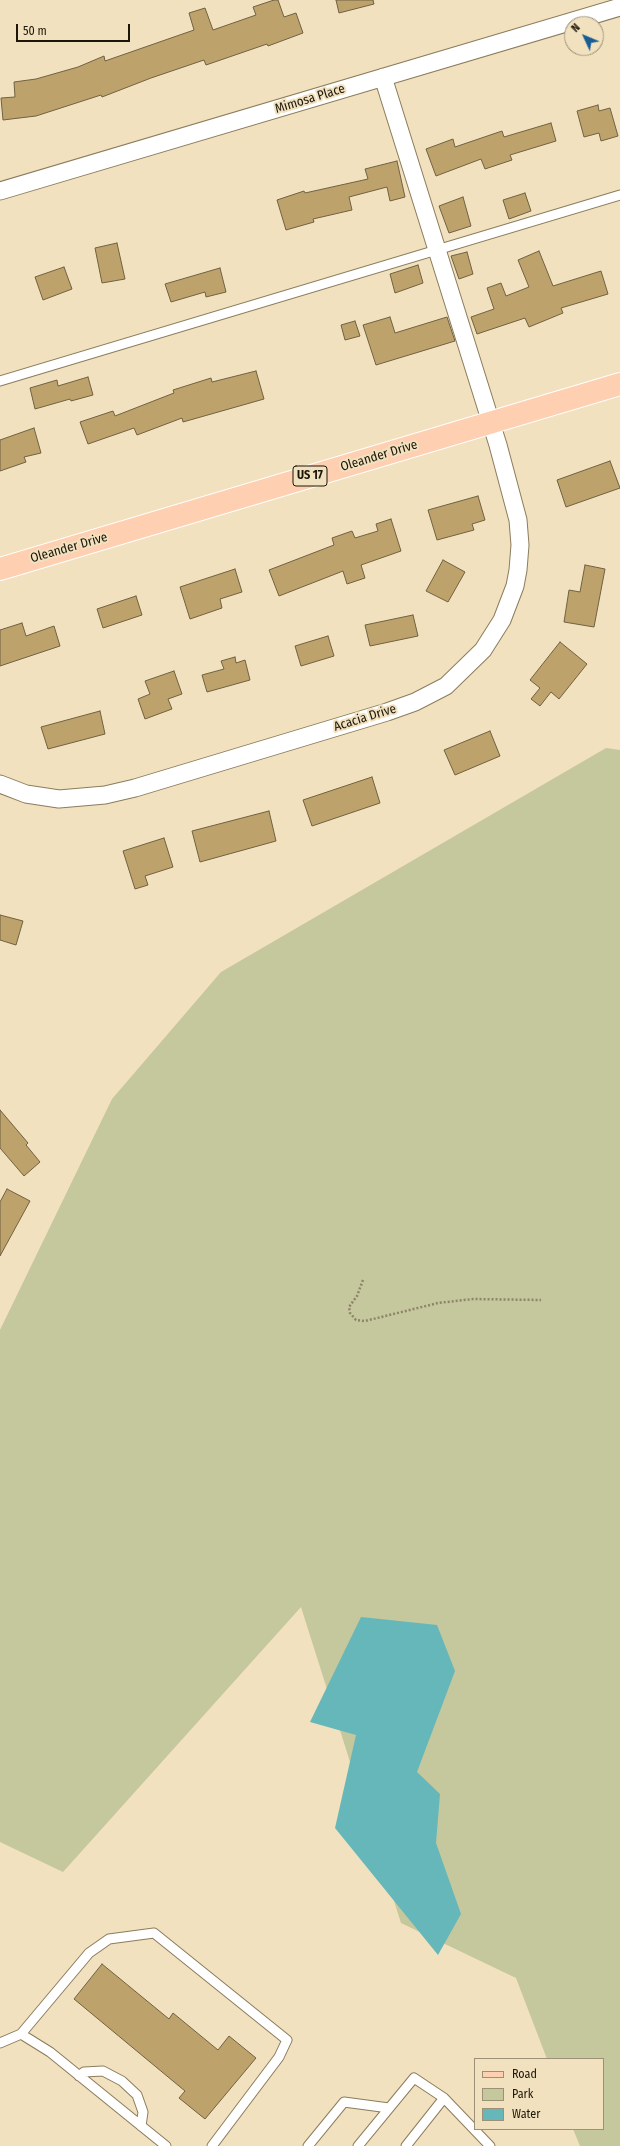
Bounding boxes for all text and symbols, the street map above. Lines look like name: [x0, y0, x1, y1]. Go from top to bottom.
scale bar: [18, 16, 132, 42]
north arrow: [564, 16, 604, 56]
text: N: [569, 21, 583, 35]
text: 50 m: [23, 24, 47, 38]
street label: Mimosa Place: [273, 81, 347, 117]
street label: Oleander Drive: [339, 437, 419, 475]
road number: US 17: [293, 466, 327, 486]
street label: Oleander Drive: [29, 530, 109, 566]
street label: Acacia Drive: [332, 701, 398, 735]
legend: [474, 2058, 604, 2130]
text: Road: [512, 2067, 537, 2081]
text: Park: [512, 2087, 533, 2101]
text: Water: [512, 2107, 540, 2121]

